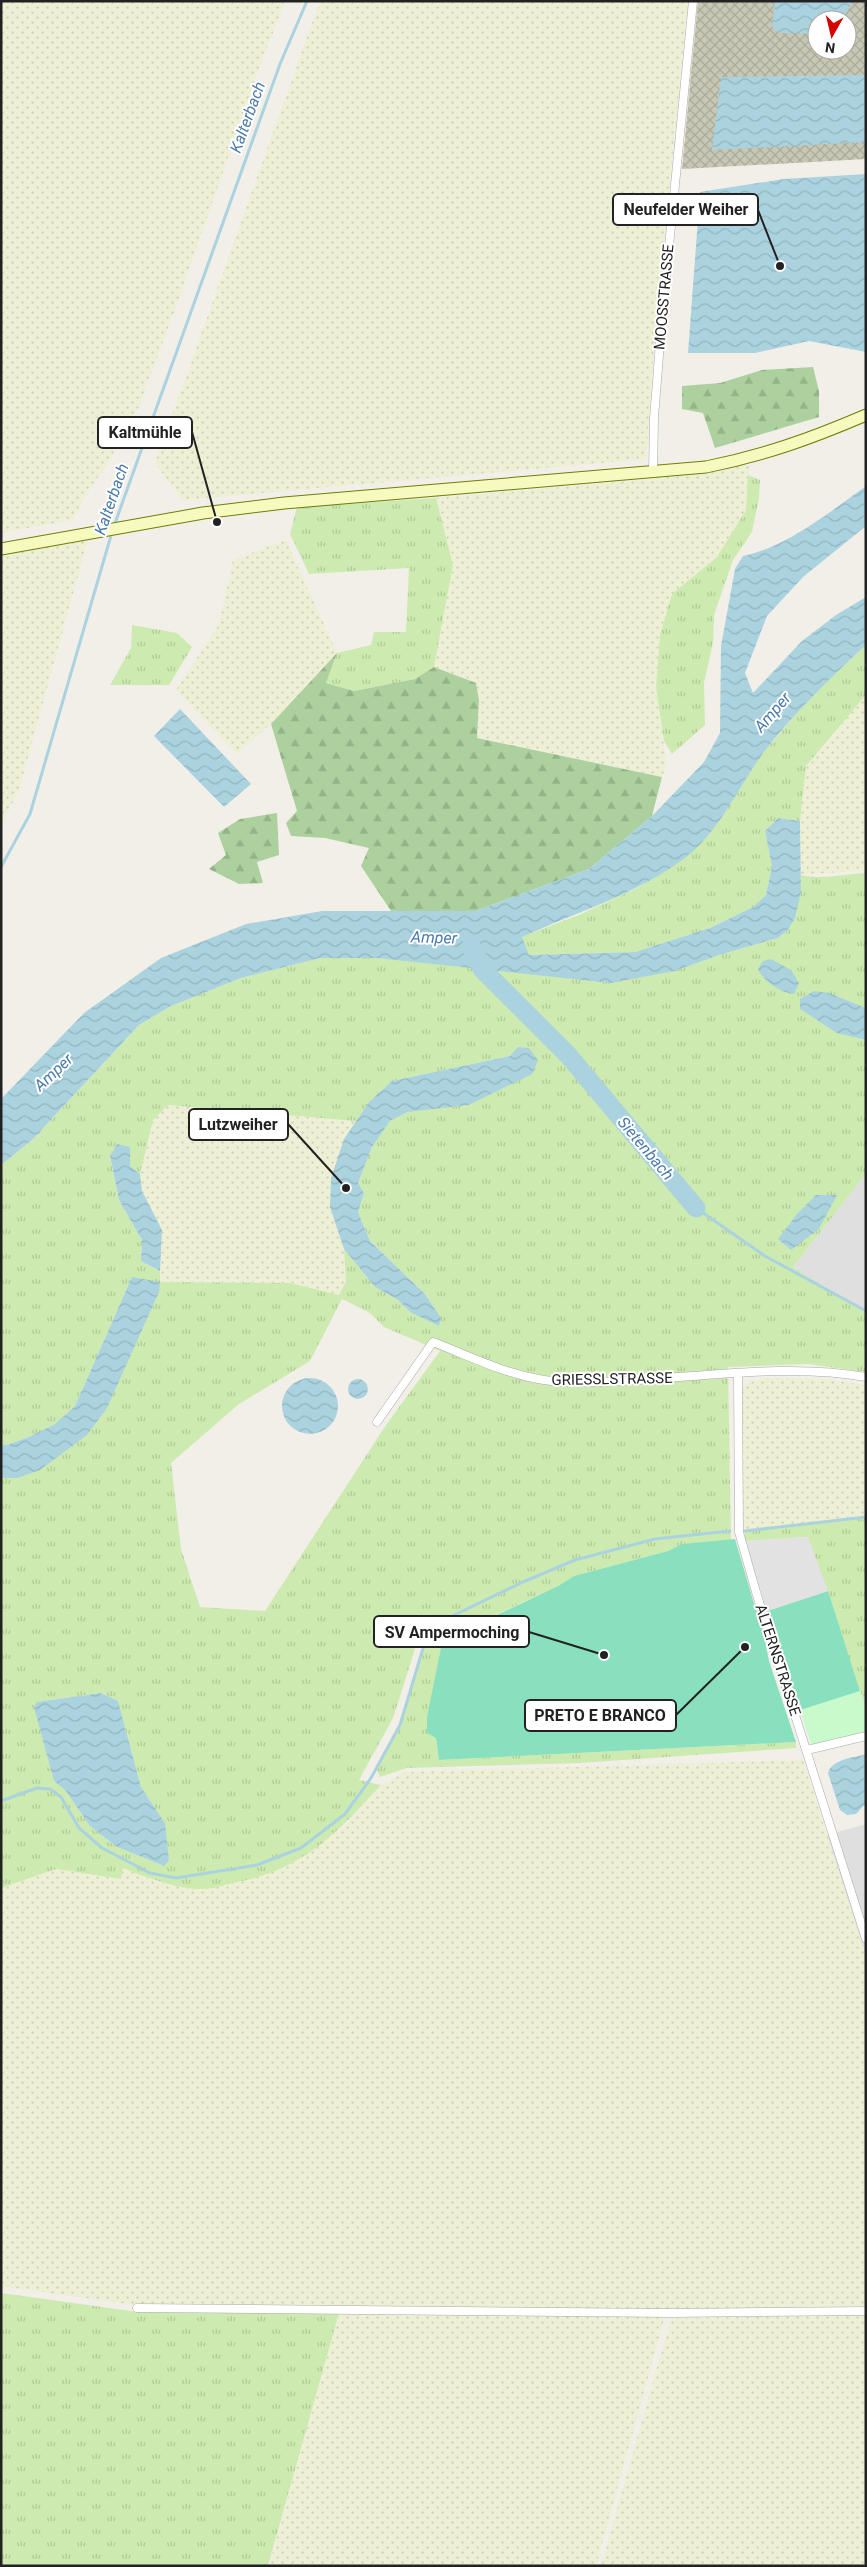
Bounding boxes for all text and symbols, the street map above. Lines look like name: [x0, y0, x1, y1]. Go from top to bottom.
north arrow: [807, 10, 857, 60]
text: N: [824, 39, 836, 56]
water label: Kalterbach: [226, 79, 269, 155]
callout: Neufelder Weiher: [613, 194, 758, 225]
text: Neufelder Weiher: [624, 200, 749, 219]
street label: MOOSSTRASSE: [650, 243, 678, 351]
callout: Kaltmühle: [98, 417, 192, 448]
text: Kaltmühle: [108, 423, 182, 442]
water label: Kalterbach: [90, 461, 133, 537]
water label: Amper: [749, 688, 795, 737]
water label: Amper: [410, 927, 458, 948]
water label: Amper: [29, 1049, 77, 1096]
callout: Lutzweiher: [189, 1109, 288, 1140]
water label: Sietenbach: [614, 1113, 678, 1184]
text: Lutzweiher: [198, 1115, 278, 1134]
street label: GRIESSLSTRASSE: [551, 1369, 673, 1389]
street label: ALTERNSTRASSE: [751, 1602, 805, 1719]
callout: SV Ampermoching: [374, 1616, 529, 1647]
text: SV Ampermoching: [385, 1623, 519, 1642]
callout: PRETO E BRANCO: [525, 1700, 676, 1731]
text: PRETO E BRANCO: [534, 1706, 666, 1725]

